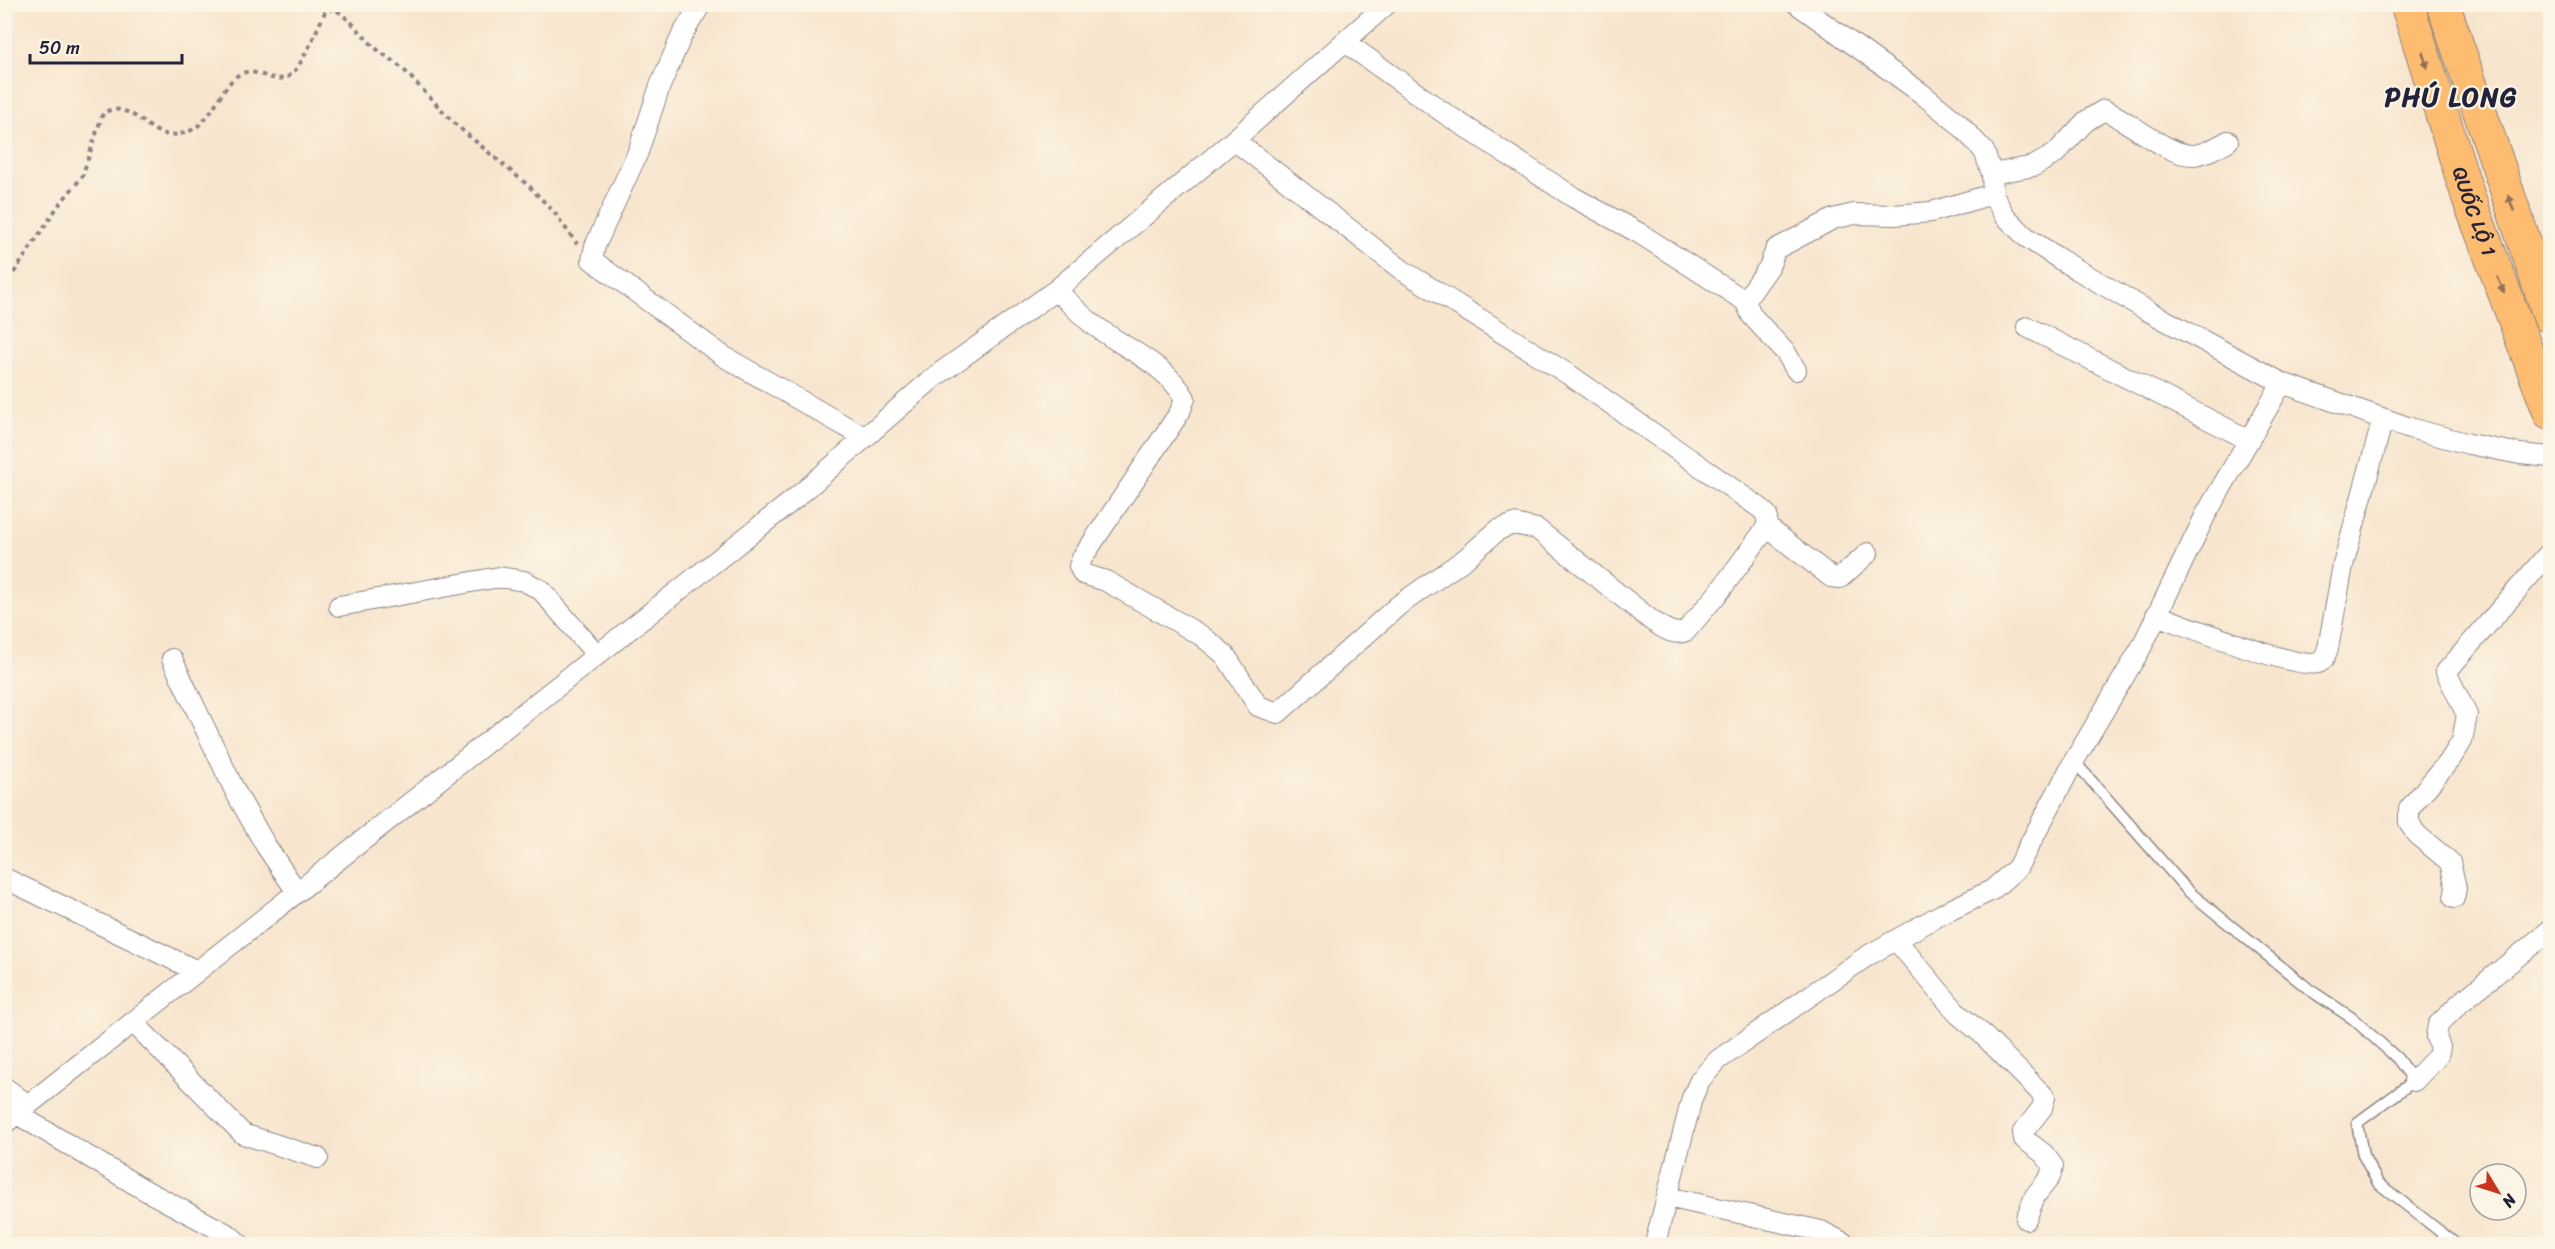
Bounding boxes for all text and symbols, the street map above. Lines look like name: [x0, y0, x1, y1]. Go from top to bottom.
scale bar: [30, 27, 182, 65]
text: 50 m: [39, 32, 80, 64]
one-way arrow: [2421, 51, 2430, 69]
district label: PHÚ LONG: [2384, 74, 2518, 120]
street label: QUỐC LỘ 1: [2442, 162, 2506, 261]
one-way arrow: [2505, 193, 2515, 211]
one-way arrow: [2497, 276, 2507, 294]
north arrow: [2468, 1162, 2528, 1222]
text: N: [2494, 1187, 2525, 1215]

